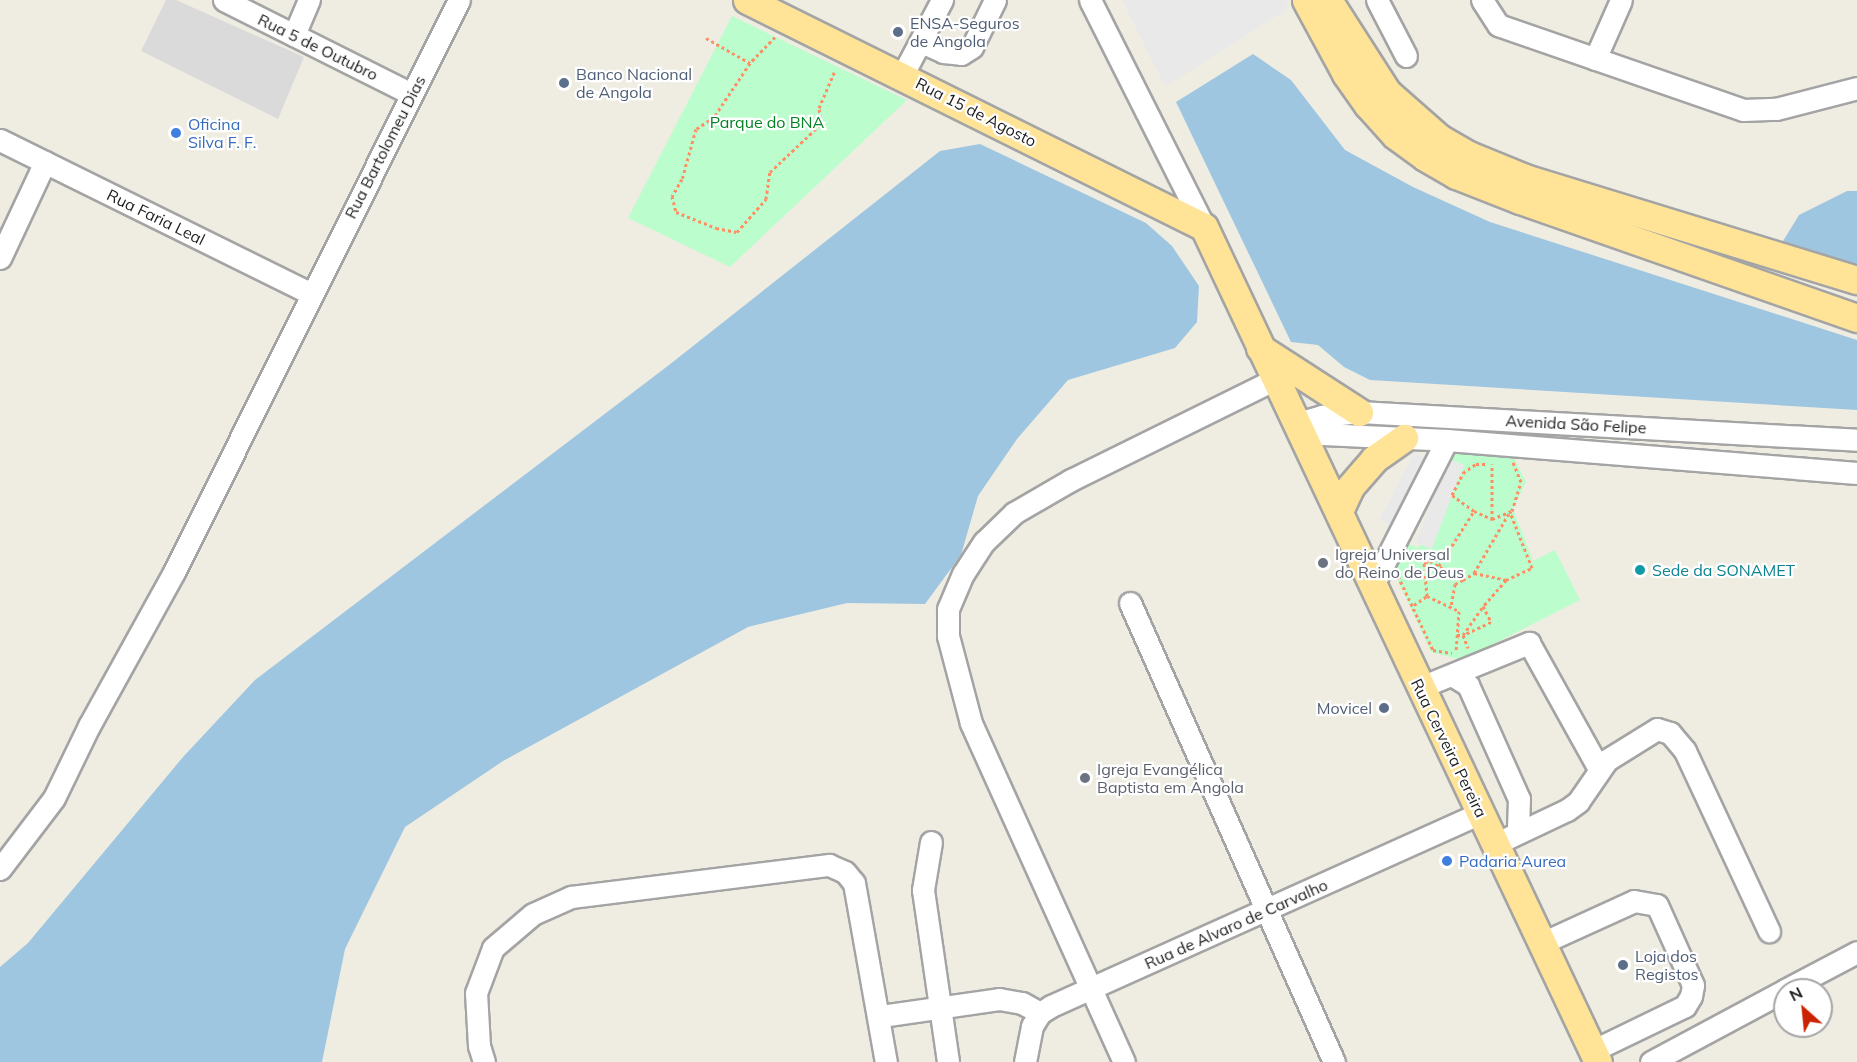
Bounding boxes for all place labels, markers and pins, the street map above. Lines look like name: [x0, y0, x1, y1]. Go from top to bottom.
place label: ENSA-Seguros de Angola: [910, 13, 1020, 51]
marker: ENSA-Seguros de Angola: [891, 25, 905, 39]
place label: Banco Nacional de Angola: [576, 64, 692, 102]
marker: Banco Nacional de Angola: [557, 76, 571, 90]
place label: Oficina Silva F. F.: [188, 114, 256, 152]
marker: Oficina Silva F. F.: [169, 126, 183, 140]
place label: Igreja Universal do Reino de Deus: [1335, 544, 1464, 582]
marker: Igreja Universal do Reino de Deus: [1316, 556, 1330, 570]
place label: Sede da SONAMET: [1652, 560, 1795, 580]
marker: Sede da SONAMET: [1633, 563, 1647, 577]
place label: Movicel: [1317, 698, 1372, 718]
marker: Movicel: [1377, 701, 1391, 715]
place label: Igreja Evangélica Baptista em Angola: [1097, 759, 1244, 797]
marker: Igreja Evangélica Baptista em Angola: [1078, 771, 1092, 785]
place label: Padaria Aurea: [1459, 851, 1566, 871]
marker: Padaria Aurea: [1440, 854, 1454, 868]
place label: Loja dos Registos: [1635, 946, 1698, 984]
marker: Loja dos Registos: [1616, 958, 1630, 972]

